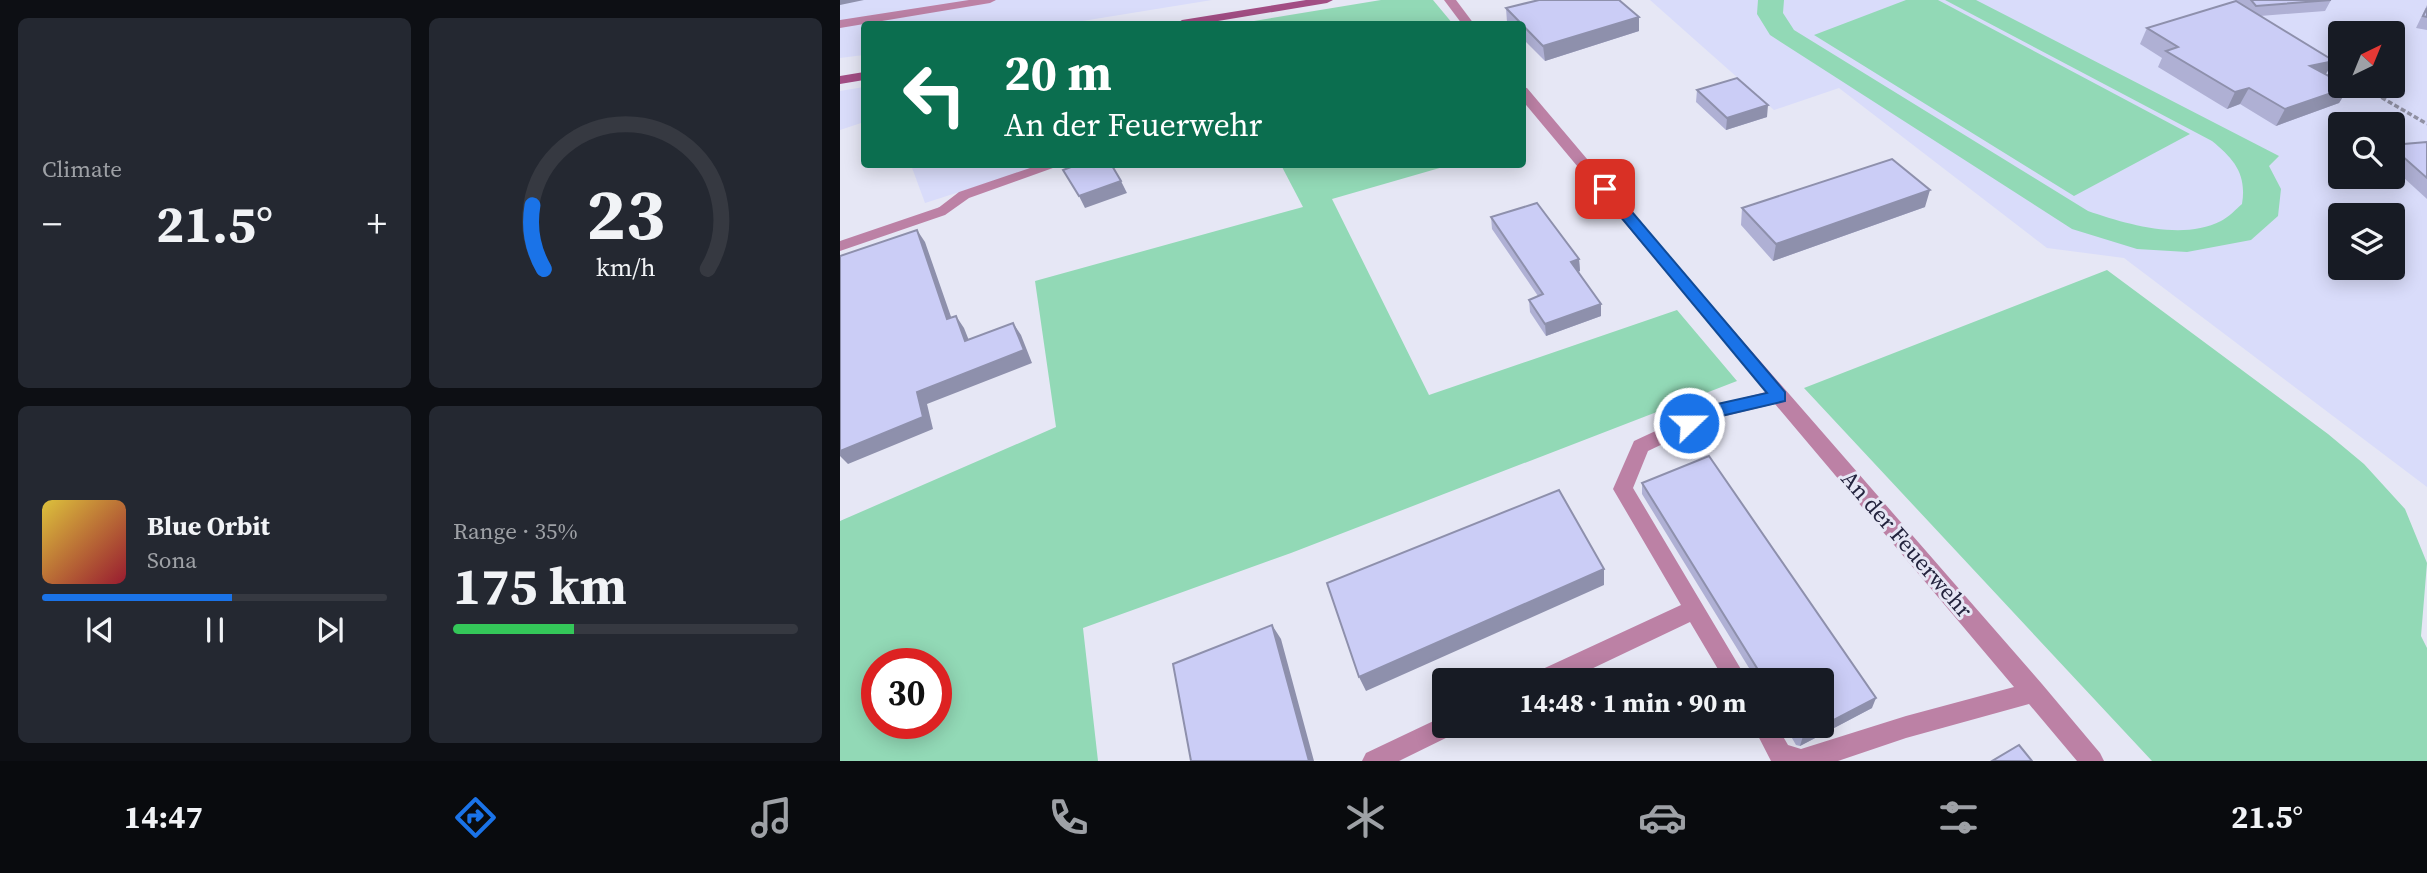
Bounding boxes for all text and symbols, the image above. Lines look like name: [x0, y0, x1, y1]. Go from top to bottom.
north arrow: [2328, 21, 2404, 98]
map controls: [2328, 21, 2405, 280]
text: 20 m: [1004, 39, 1112, 106]
icon: left: [889, 49, 980, 140]
text: An der Feuerwehr: [1004, 103, 1262, 147]
button: search: [2328, 112, 2405, 189]
text: Climate: [42, 153, 122, 185]
pin: [1575, 159, 1635, 219]
text: 23: [586, 164, 665, 263]
icon: arrive: [1586, 170, 1624, 208]
text: 21.5°: [156, 188, 273, 259]
text: −: [42, 198, 62, 250]
text: +: [367, 198, 387, 250]
button: layers: [2328, 203, 2405, 280]
text: km/h: [596, 250, 655, 284]
position arrow: [1652, 386, 1726, 460]
street label: An der Feuerwehr: [1834, 463, 1980, 625]
text: Blue Orbit: [147, 508, 270, 544]
text: Range · 35%: [453, 515, 578, 547]
text: Sona: [147, 544, 197, 576]
text: 175 km: [453, 550, 627, 621]
icon: previous: [81, 611, 119, 649]
icon: pause: [196, 611, 234, 649]
icon: next: [311, 611, 349, 649]
speed limit sign: 30: [861, 648, 952, 739]
text: 14:48 · 1 min · 90 m: [1520, 685, 1746, 721]
icon: directions: [451, 793, 500, 842]
icon: music: [747, 793, 796, 842]
icon: phone: [1044, 793, 1093, 842]
icon: climate: [1341, 793, 1390, 842]
icon: car: [1638, 793, 1687, 842]
icon: filters: [1934, 793, 1983, 842]
text: 14:47: [124, 795, 203, 839]
text: 21.5°: [2231, 795, 2303, 839]

